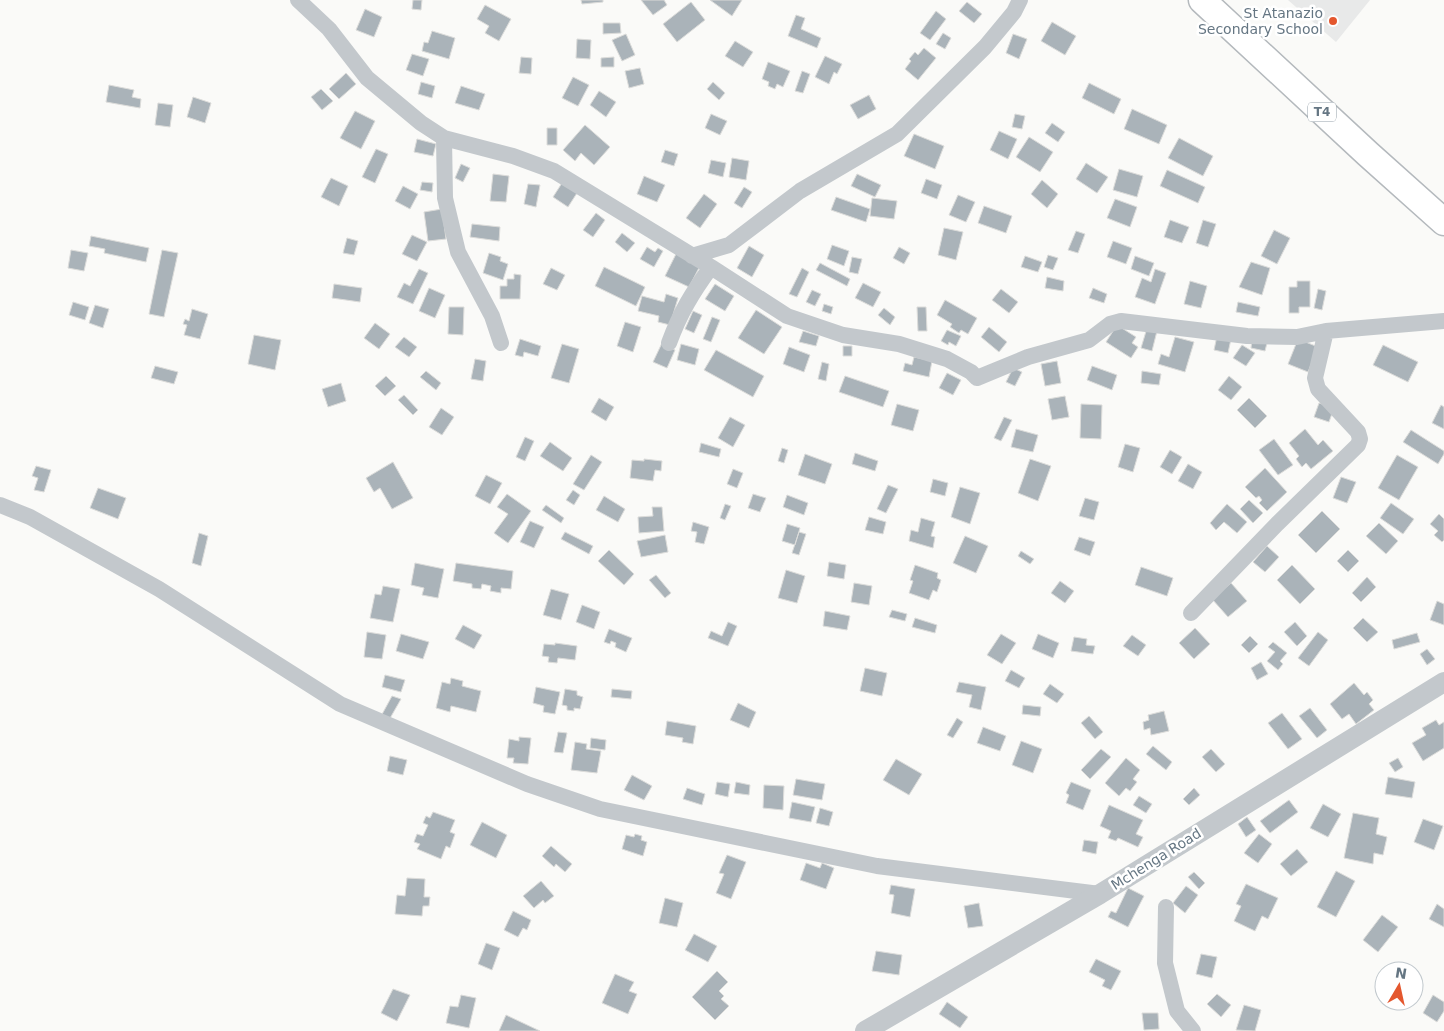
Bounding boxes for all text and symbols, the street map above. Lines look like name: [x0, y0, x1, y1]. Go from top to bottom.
place label: St Atanazio Secondary School: [1198, 5, 1323, 37]
marker: St Atanazio Secondary School: [1327, 15, 1339, 27]
road number: T4: [1308, 102, 1336, 121]
street label: Mchenga Road: [1108, 825, 1204, 893]
north arrow: [1374, 961, 1424, 1011]
text: N: [1394, 964, 1408, 982]

